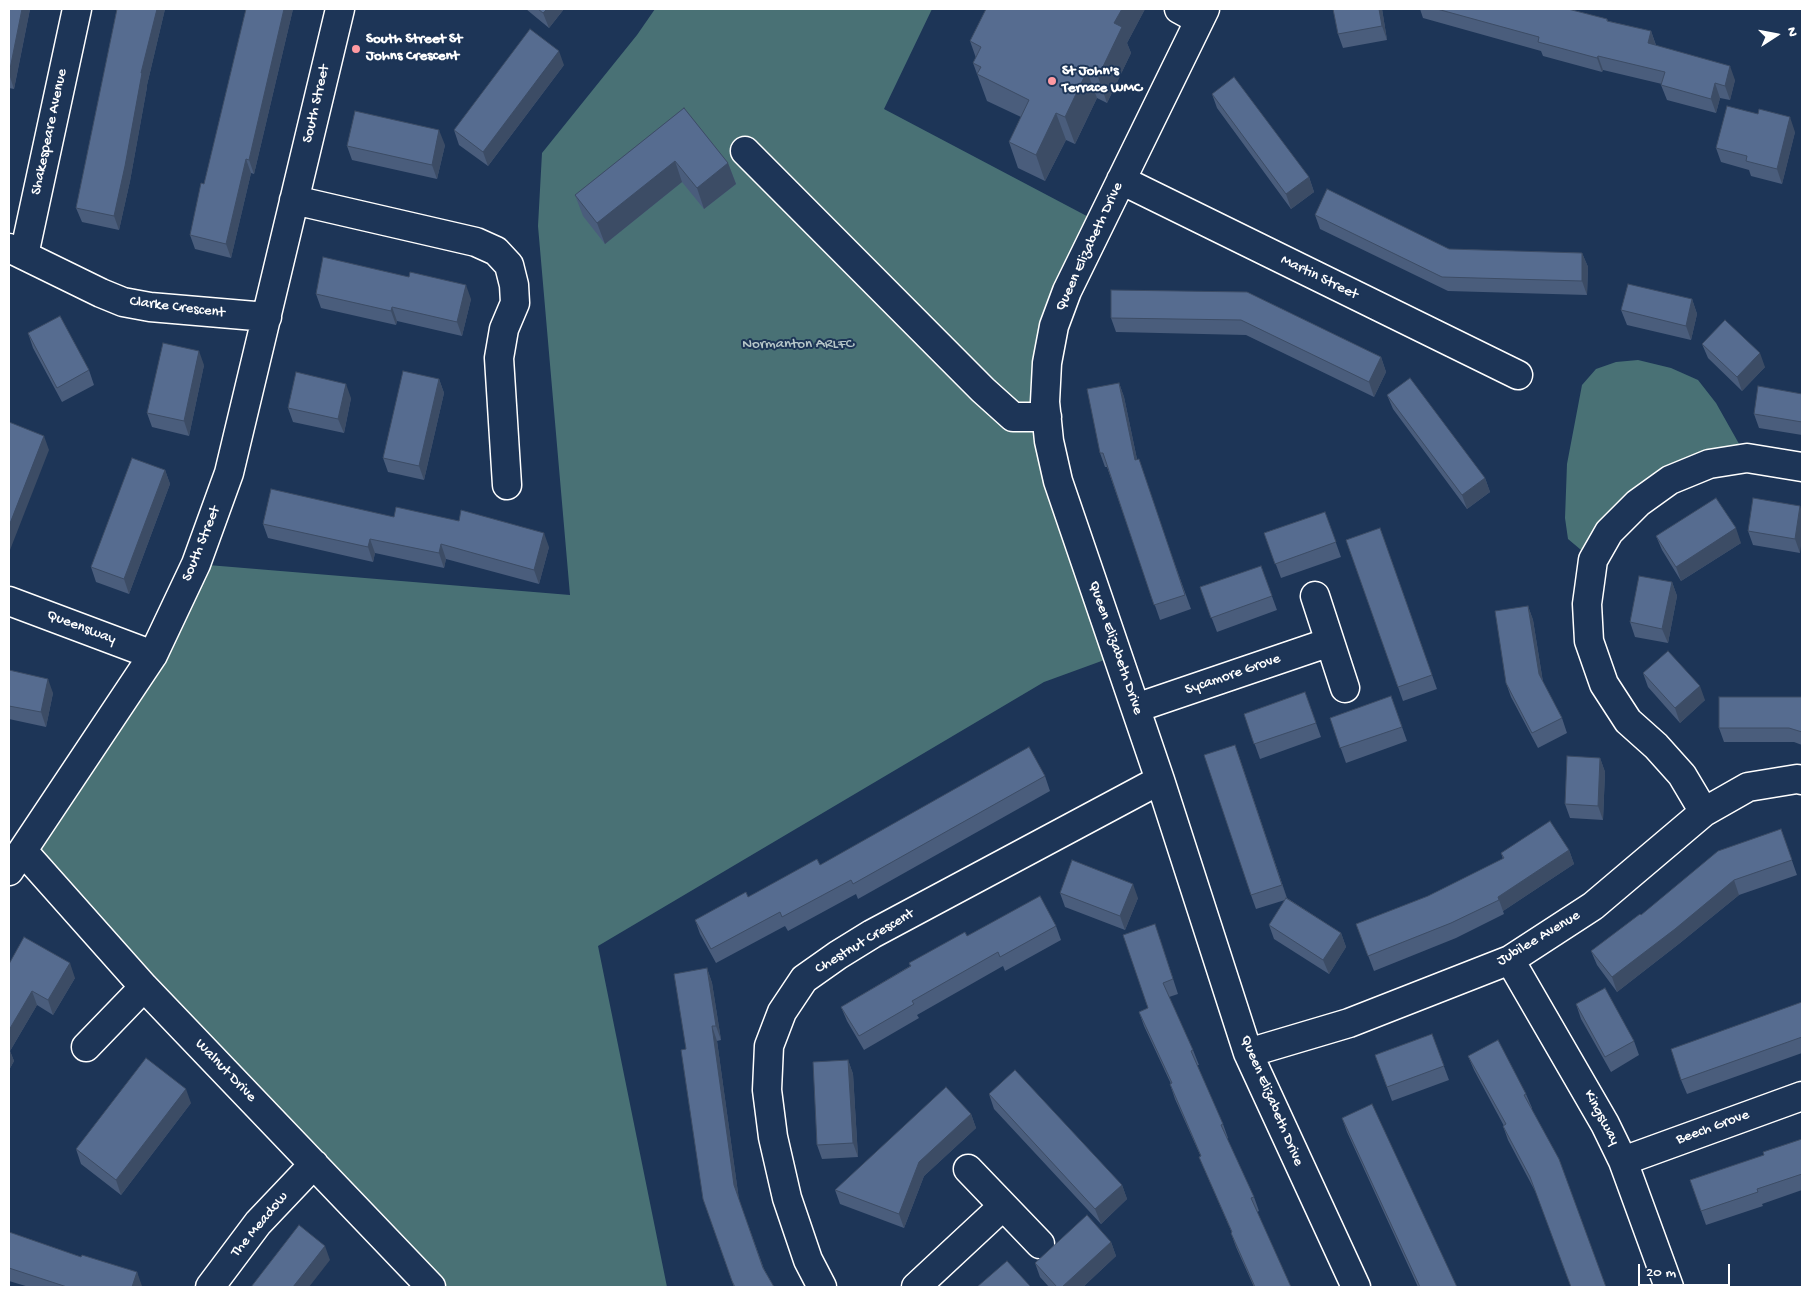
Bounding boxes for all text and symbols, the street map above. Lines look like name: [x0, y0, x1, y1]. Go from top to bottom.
north arrow: [1751, 10, 1801, 60]
text: N: [1782, 26, 1800, 38]
place label: South Street St Johns Crescent: [366, 31, 462, 66]
marker: South Street St Johns Crescent: [350, 43, 362, 55]
street label: South Street: [299, 63, 335, 145]
place label: St John's Terrace WMC: [1062, 63, 1142, 98]
street label: Shakespeare Avenue: [28, 67, 72, 197]
marker: St John's Terrace WMC: [1046, 75, 1058, 87]
street label: Queen Elizabeth Drive: [1052, 180, 1128, 314]
street label: Martin Street: [1277, 251, 1361, 305]
street label: Clarke Crescent: [128, 293, 226, 323]
park label: Normanton ARLFC: [742, 336, 854, 354]
street label: South Street: [179, 504, 225, 584]
street label: Queen Elizabeth Drive: [1084, 579, 1146, 717]
street label: Queensway: [44, 607, 118, 649]
street label: Sycamore Grove: [1183, 650, 1283, 700]
street label: Chestnut Crescent: [812, 905, 918, 979]
street label: Jubilee Avenue: [1494, 907, 1584, 971]
street label: Queen Elizabeth Drive: [1235, 1033, 1307, 1169]
street label: Walnut Drive: [190, 1036, 260, 1106]
street label: Kingsway: [1579, 1087, 1623, 1149]
street label: Beech Grove: [1674, 1106, 1752, 1150]
street label: The Meadow: [227, 1189, 293, 1261]
scale bar: [1641, 1254, 1734, 1286]
text: 20 m: [1646, 1264, 1676, 1282]

